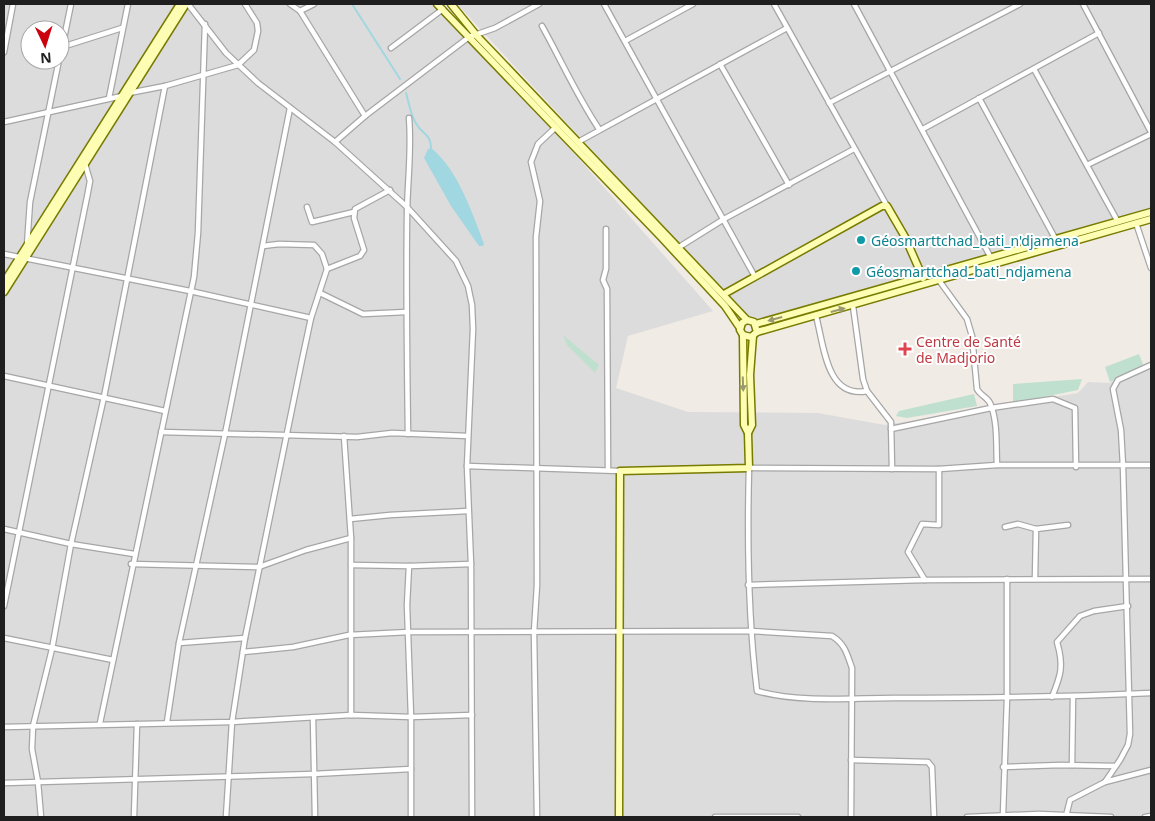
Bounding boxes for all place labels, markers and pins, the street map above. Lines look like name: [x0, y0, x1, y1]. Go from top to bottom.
place label: Géosmarttchad_bati_n'djamena: [871, 231, 1079, 250]
marker: Géosmarttchad_bati_n'djamena: [855, 234, 867, 246]
place label: Géosmarttchad_bati_ndjamena: [866, 262, 1072, 281]
marker: Géosmarttchad_bati_ndjamena: [850, 265, 862, 277]
place label: Centre de Santé de Madjorio: [916, 332, 1021, 367]
marker: Centre de Santé de Madjorio: [898, 342, 912, 356]

